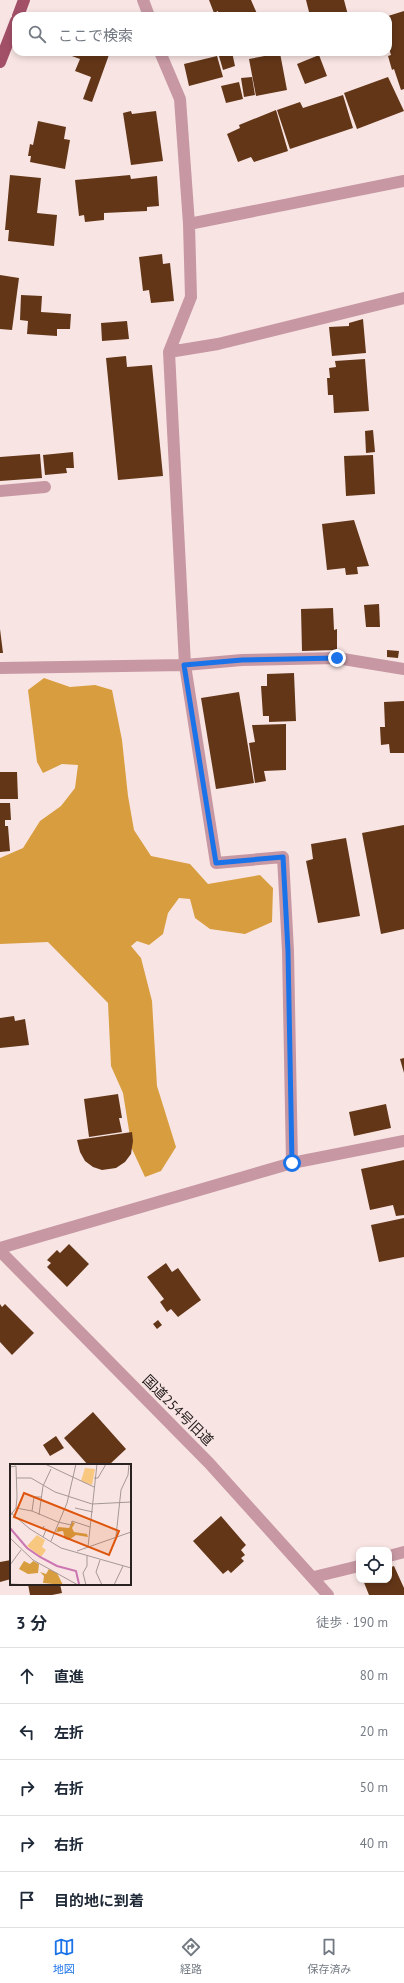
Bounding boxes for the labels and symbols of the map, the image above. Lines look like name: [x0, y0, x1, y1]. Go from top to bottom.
route end: [328, 649, 346, 667]
route start: [283, 1154, 301, 1172]
street label: 国道254号旧道: [139, 1371, 217, 1449]
inset map: [10, 1464, 131, 1585]

